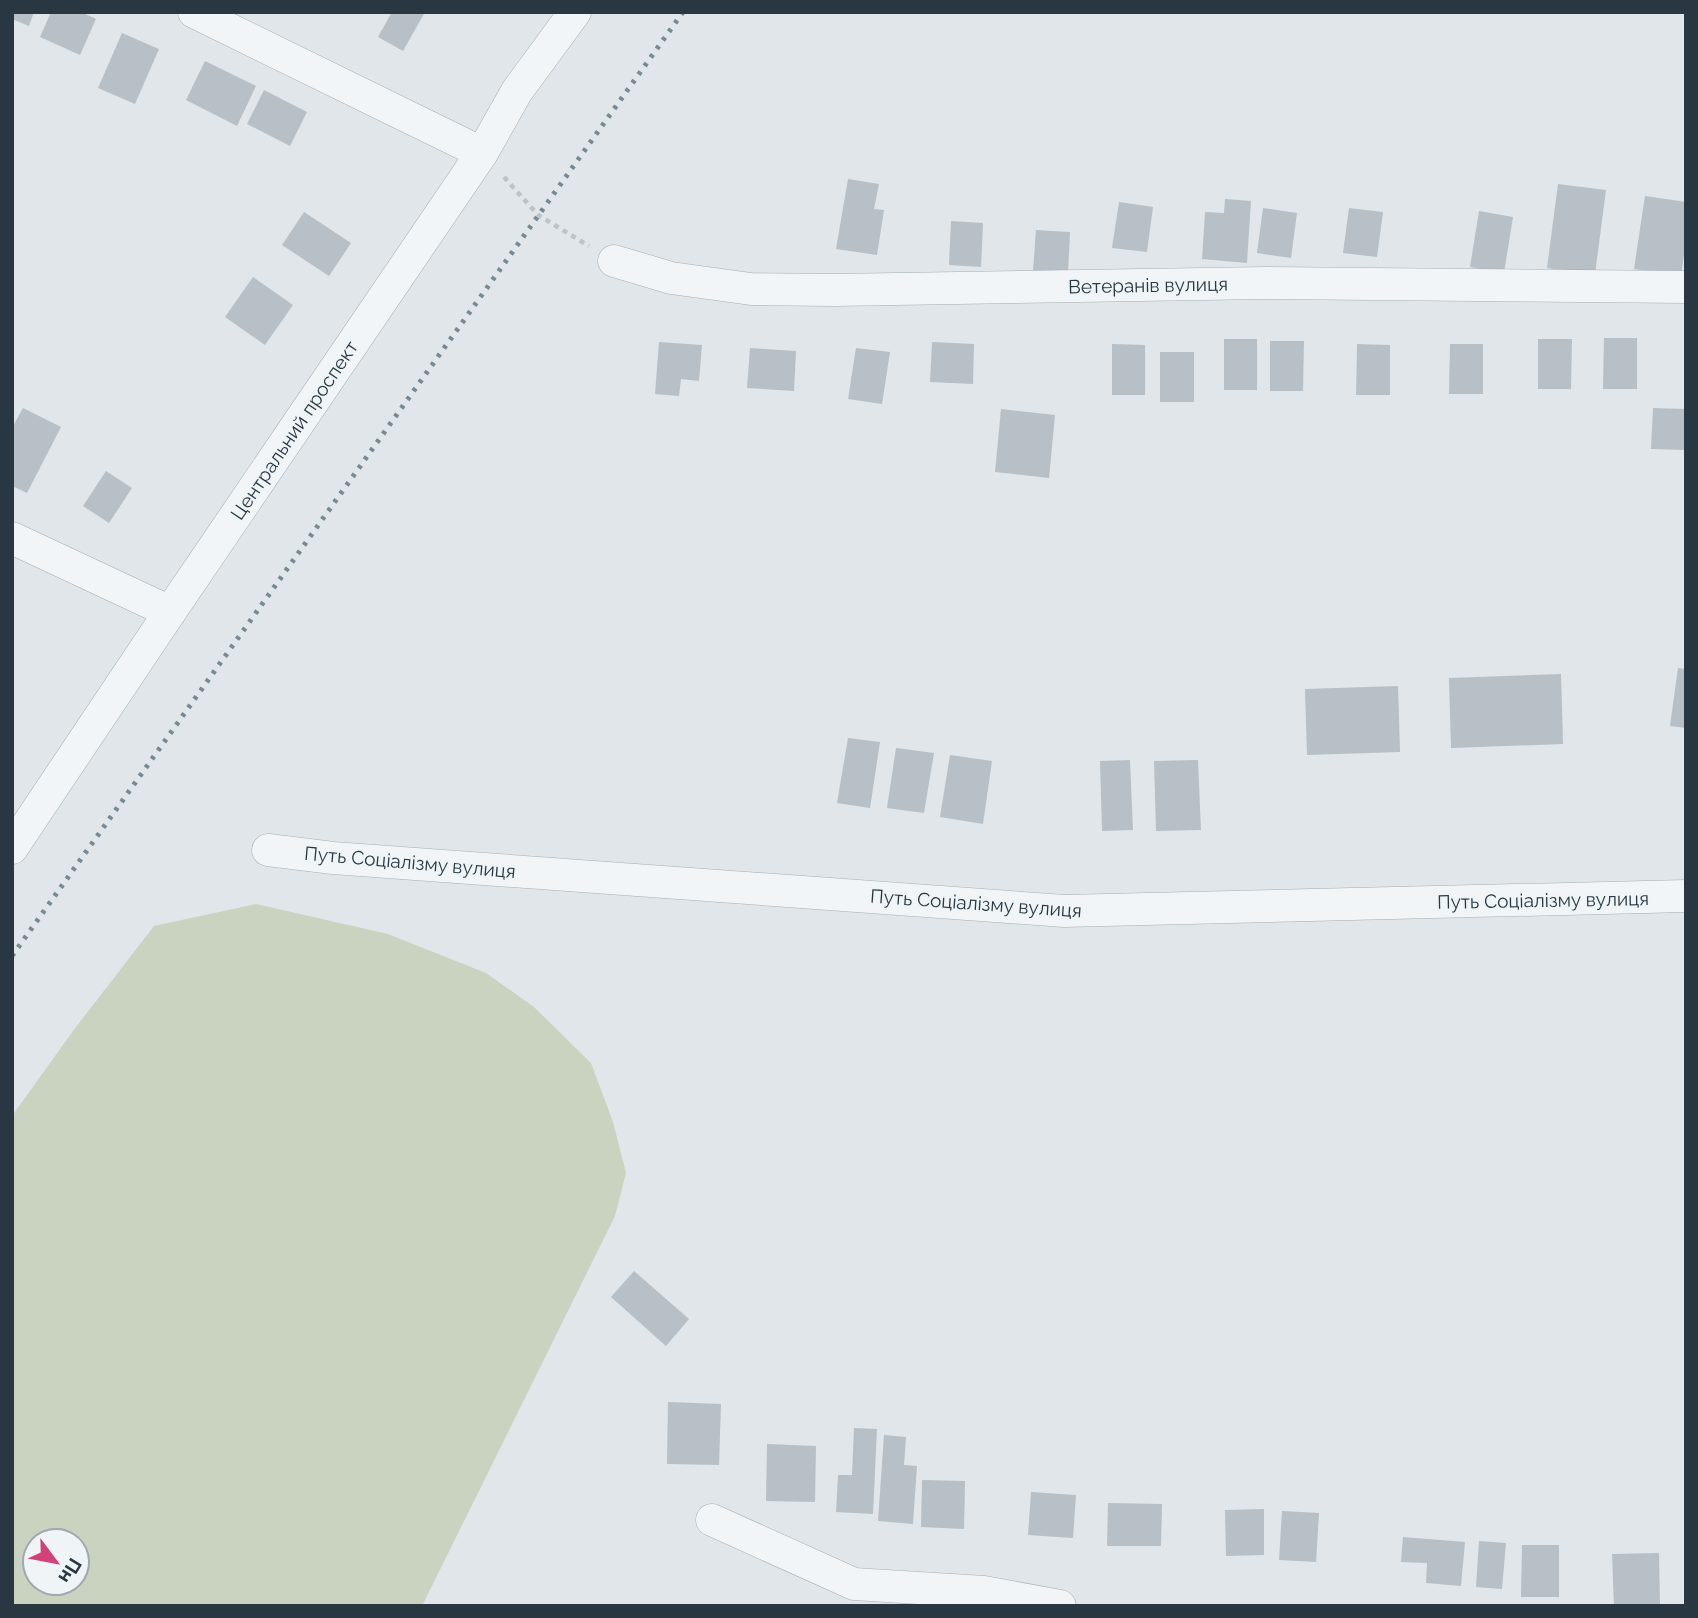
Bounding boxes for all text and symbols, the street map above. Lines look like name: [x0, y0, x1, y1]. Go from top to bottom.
street label: Ветеранів вулиця: [1068, 273, 1228, 297]
street label: Центральний проспект: [226, 336, 362, 524]
street label: Путь Соціалізму вулиця: [303, 842, 517, 882]
street label: Путь Соціалізму вулиця: [870, 885, 1082, 921]
street label: Путь Соціалізму вулиця: [1437, 887, 1649, 913]
north arrow: [21, 1527, 91, 1597]
text: Пн: [54, 1554, 86, 1588]

